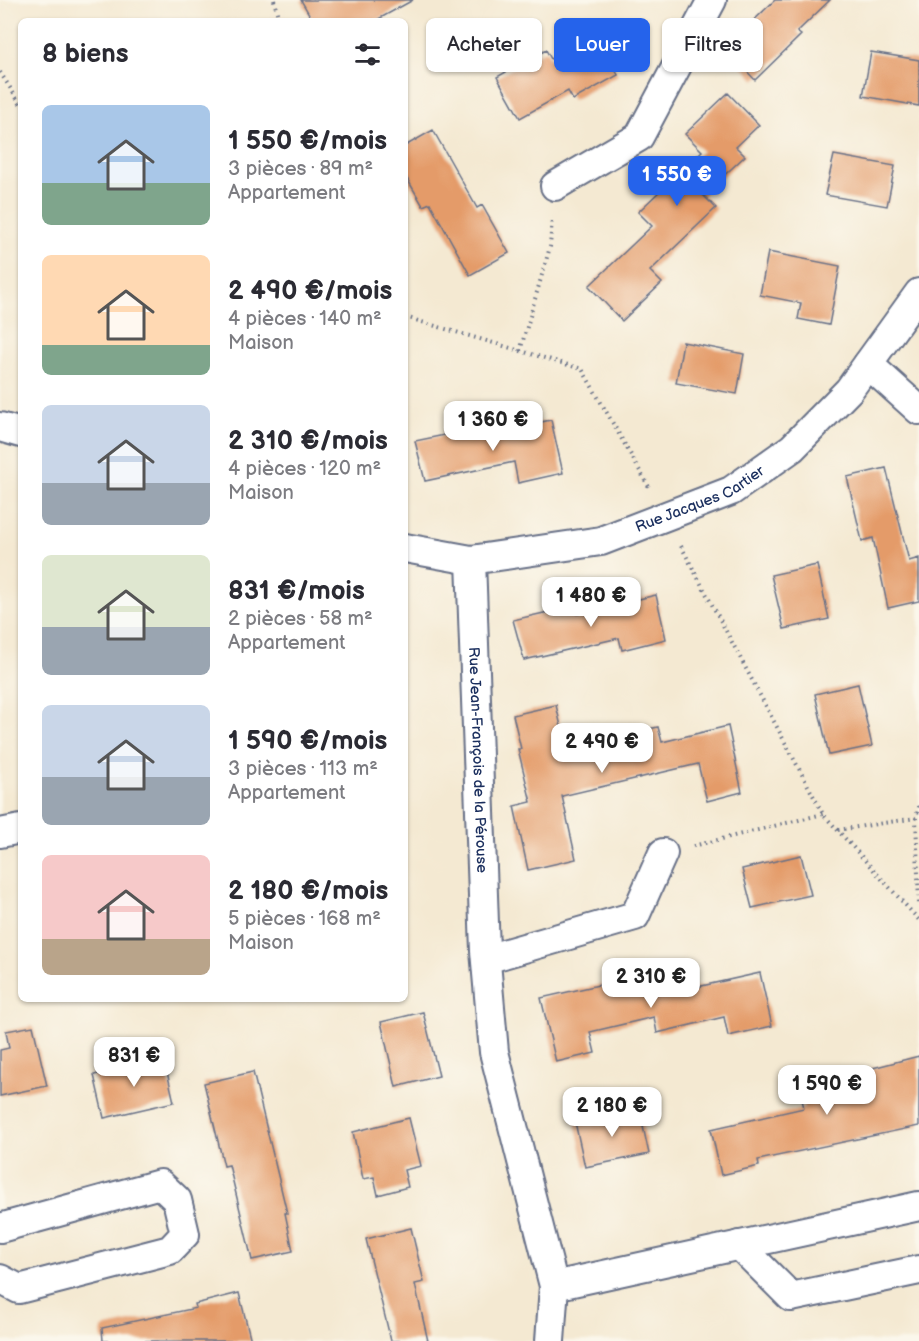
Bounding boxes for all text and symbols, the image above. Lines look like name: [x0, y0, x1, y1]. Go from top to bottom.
chip: Acheter: [426, 18, 542, 72]
chip: Louer: [554, 18, 650, 72]
chip: Filtres: [662, 18, 763, 72]
icon: filters: [351, 38, 384, 71]
text: 8 biens: [42, 39, 129, 70]
text: 1 550 €/mois: [228, 126, 387, 157]
icon: home: [90, 129, 162, 201]
pin: 1 550 €: [622, 156, 732, 207]
text: 3 pièces · 89 m²: [228, 157, 373, 181]
text: 1 550 €: [642, 163, 712, 187]
text: Appartement: [228, 181, 345, 205]
text: 2 490 €/mois: [228, 276, 392, 307]
icon: home: [90, 279, 162, 351]
text: 4 pièces · 140 m²: [228, 307, 382, 331]
text: Maison: [228, 331, 294, 355]
pin: 1 360 €: [438, 401, 548, 452]
text: 1 360 €: [458, 408, 528, 432]
text: 2 310 €/mois: [228, 426, 388, 457]
icon: home: [90, 429, 162, 501]
text: 4 pièces · 120 m²: [228, 457, 381, 481]
street label: Rue Jacques Cartier: [633, 461, 768, 537]
text: Maison: [228, 481, 294, 505]
text: 831 €/mois: [228, 576, 365, 607]
pin: 1 480 €: [536, 577, 646, 628]
icon: home: [90, 579, 162, 651]
text: 1 480 €: [556, 584, 626, 608]
text: 2 pièces · 58 m²: [228, 607, 373, 631]
text: Appartement: [228, 631, 345, 655]
street label: Rue Jean-François de la Pérouse: [464, 647, 491, 873]
pin: 2 490 €: [547, 723, 657, 774]
text: 1 590 €/mois: [228, 726, 387, 757]
icon: home: [90, 729, 162, 801]
text: 2 490 €: [565, 730, 639, 754]
text: 3 pièces · 113 m²: [228, 757, 378, 781]
text: Appartement: [228, 781, 345, 805]
text: 2 180 €/mois: [228, 876, 388, 907]
icon: home: [90, 879, 162, 951]
text: 5 pièces · 168 m²: [228, 907, 381, 931]
text: Maison: [228, 931, 294, 955]
pin: 2 310 €: [596, 958, 706, 1009]
text: 2 310 €: [616, 965, 686, 989]
pin: 831 €: [92, 1037, 176, 1088]
text: 831 €: [108, 1044, 160, 1068]
pin: 1 590 €: [772, 1065, 882, 1116]
text: 1 590 €: [792, 1072, 862, 1096]
pin: 2 180 €: [557, 1087, 667, 1138]
text: 2 180 €: [577, 1094, 647, 1118]

